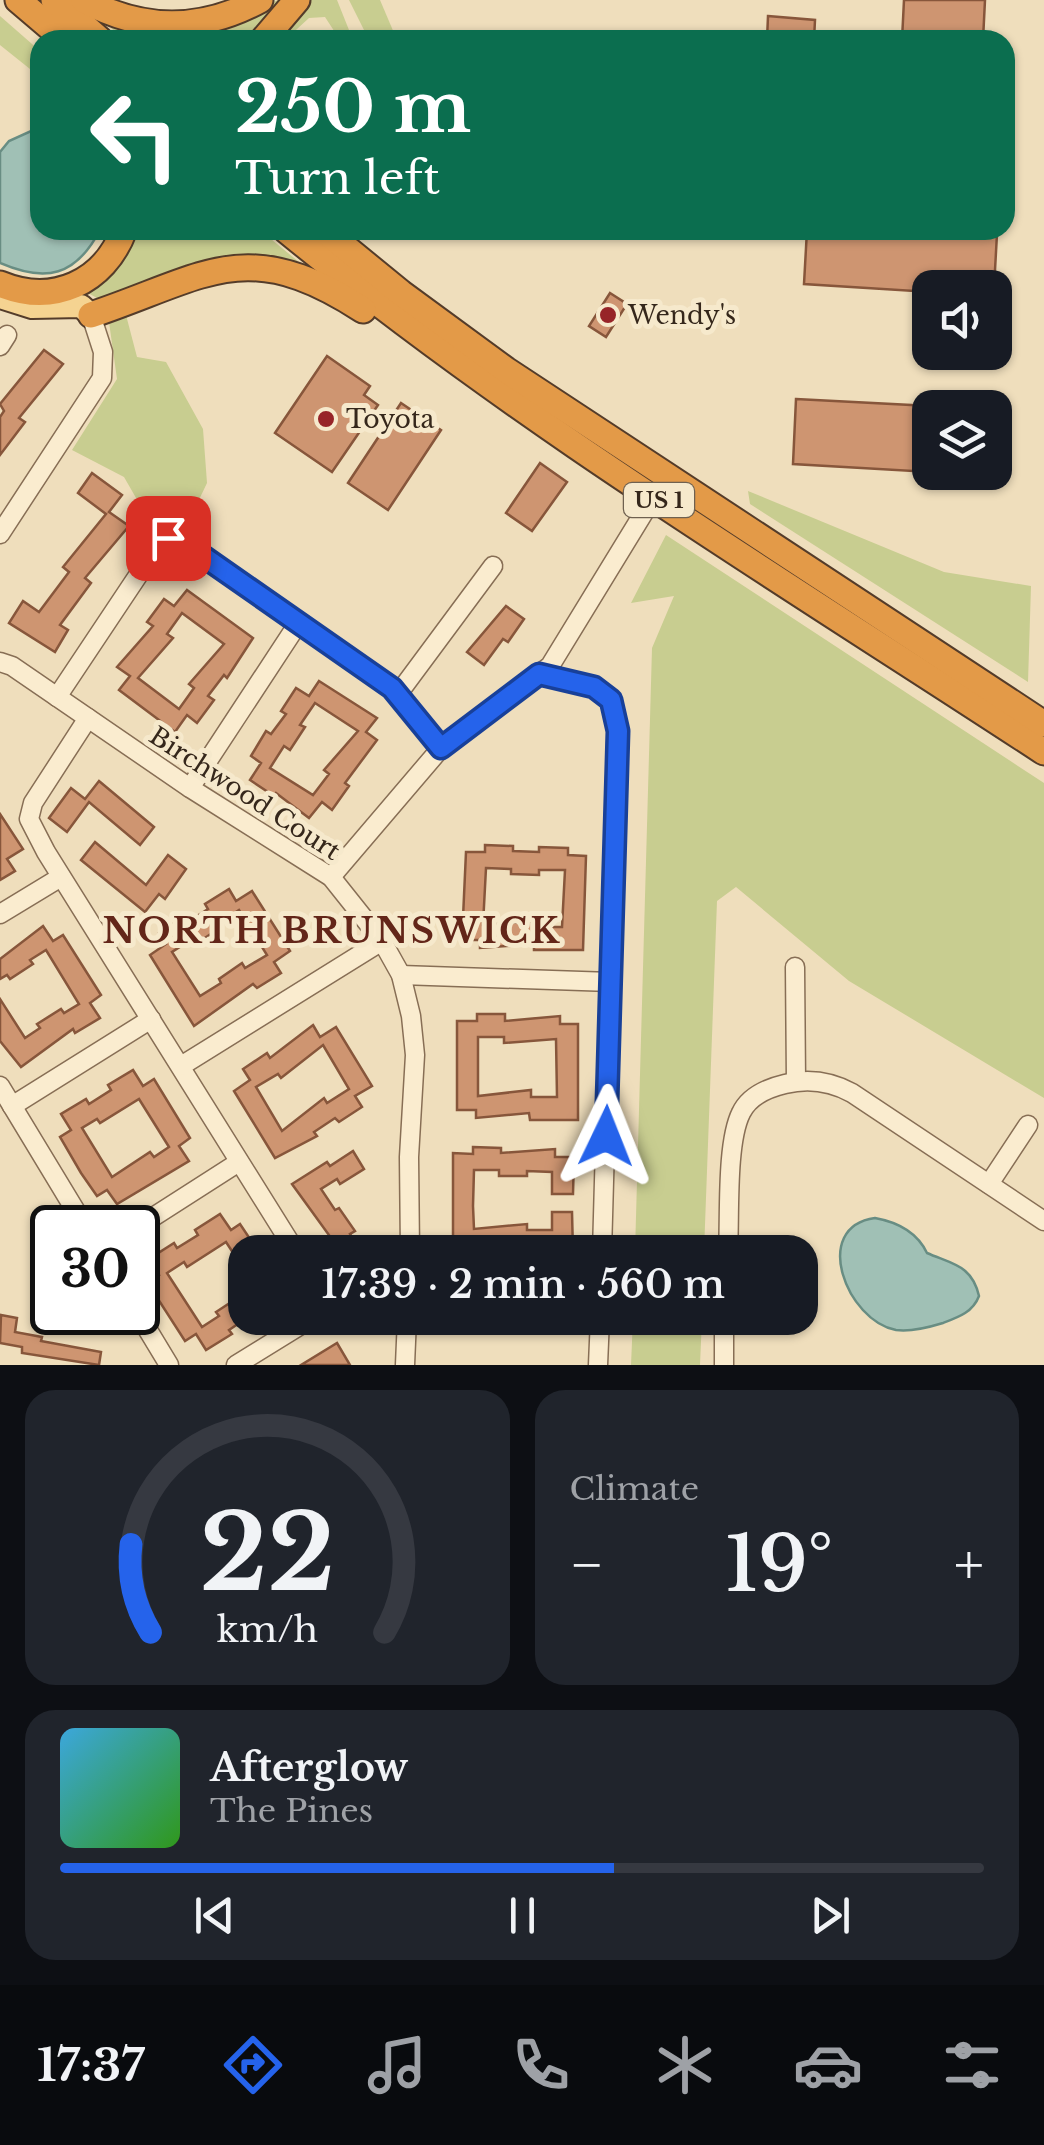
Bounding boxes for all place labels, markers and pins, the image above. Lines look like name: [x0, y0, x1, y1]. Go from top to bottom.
place label: Wendy's: [627, 300, 736, 331]
marker: Wendy's: [597, 304, 619, 326]
place label: Toyota: [346, 404, 434, 435]
marker: Toyota: [315, 408, 337, 430]
pin: [126, 496, 211, 581]

